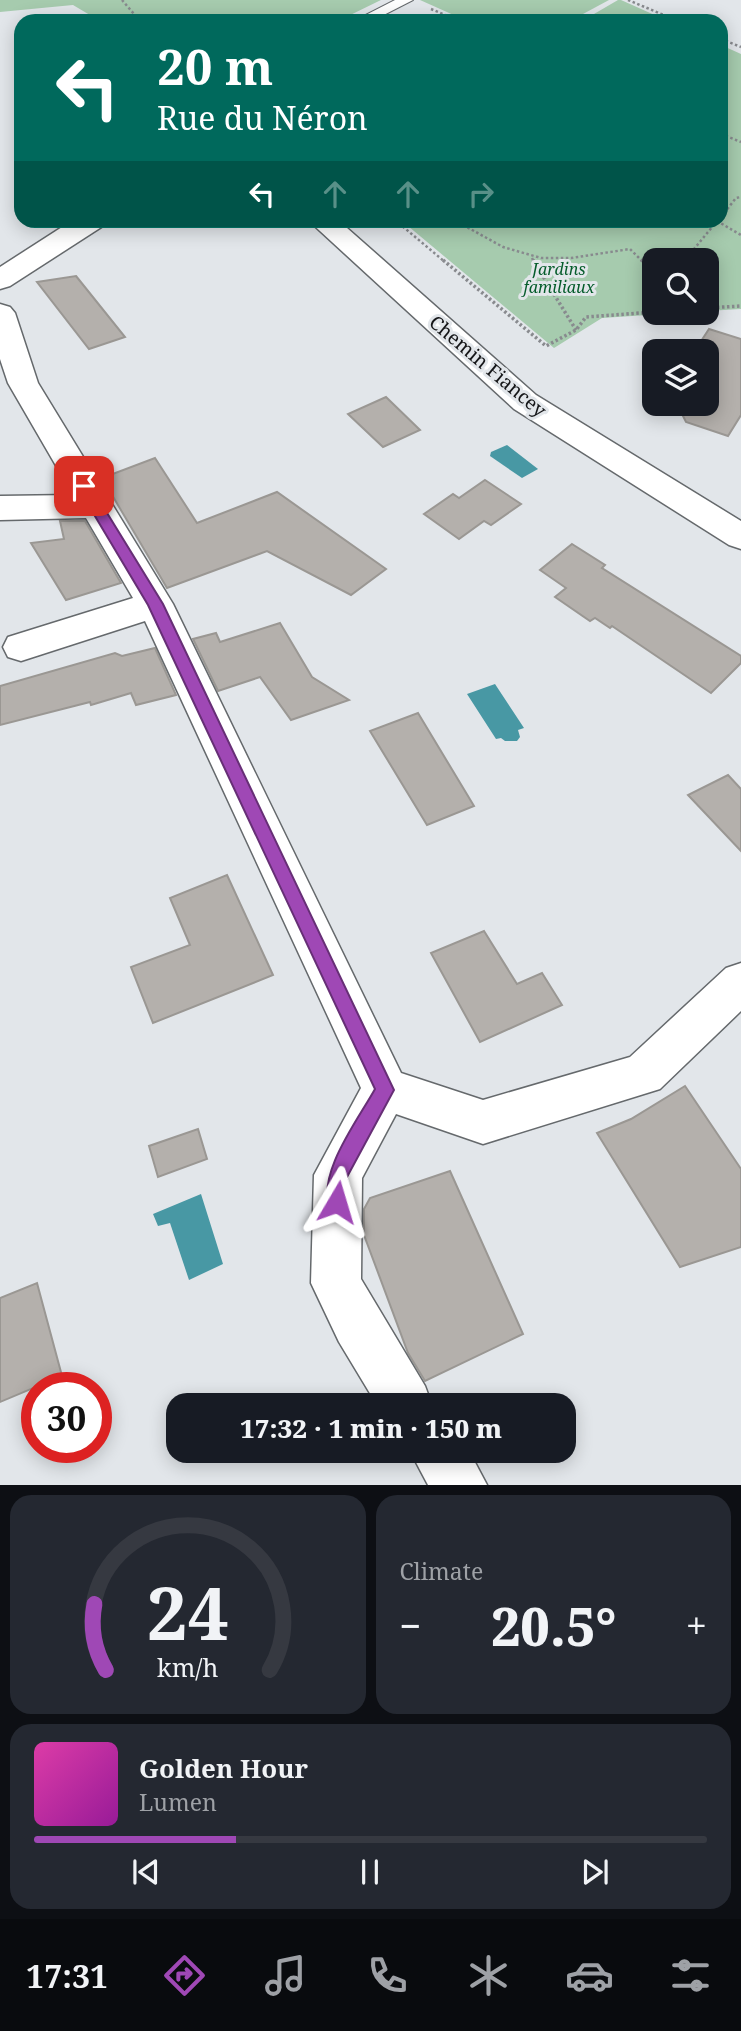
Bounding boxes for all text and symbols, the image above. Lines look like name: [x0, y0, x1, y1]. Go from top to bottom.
text: 20 m: [157, 33, 273, 99]
icon: left: [42, 42, 133, 133]
text: Rue du Néron: [157, 96, 368, 139]
icon: left: [243, 175, 281, 213]
icon: ahead: [316, 175, 354, 213]
icon: ahead: [389, 175, 427, 213]
icon: right: [462, 175, 500, 213]
map controls: [642, 248, 719, 416]
button: search: [642, 248, 719, 325]
park label: Jardins familiaux: [521, 258, 595, 298]
street label: Chemin Fiancey: [424, 309, 552, 423]
button: layers: [642, 339, 719, 416]
pin: [54, 456, 114, 516]
icon: arrive: [65, 467, 103, 505]
position arrow: [300, 1165, 374, 1239]
speed limit sign: 30: [21, 1372, 112, 1463]
text: 17:32 · 1 min · 150 m: [240, 1410, 502, 1446]
text: Climate: [400, 1555, 483, 1587]
text: 24: [147, 1563, 229, 1662]
text: 20.5°: [491, 1590, 616, 1661]
text: −: [400, 1599, 422, 1651]
text: +: [686, 1599, 707, 1651]
text: km/h: [157, 1650, 219, 1684]
text: Golden Hour: [139, 1750, 308, 1786]
text: Lumen: [139, 1786, 217, 1818]
icon: previous: [127, 1853, 165, 1891]
icon: pause: [351, 1853, 389, 1891]
icon: next: [576, 1853, 614, 1891]
icon: directions: [160, 1951, 209, 2000]
icon: music: [261, 1951, 310, 2000]
icon: phone: [363, 1951, 412, 2000]
icon: climate: [464, 1951, 513, 2000]
icon: car: [565, 1951, 614, 2000]
icon: filters: [666, 1951, 715, 2000]
text: 17:31: [26, 1954, 108, 1997]

